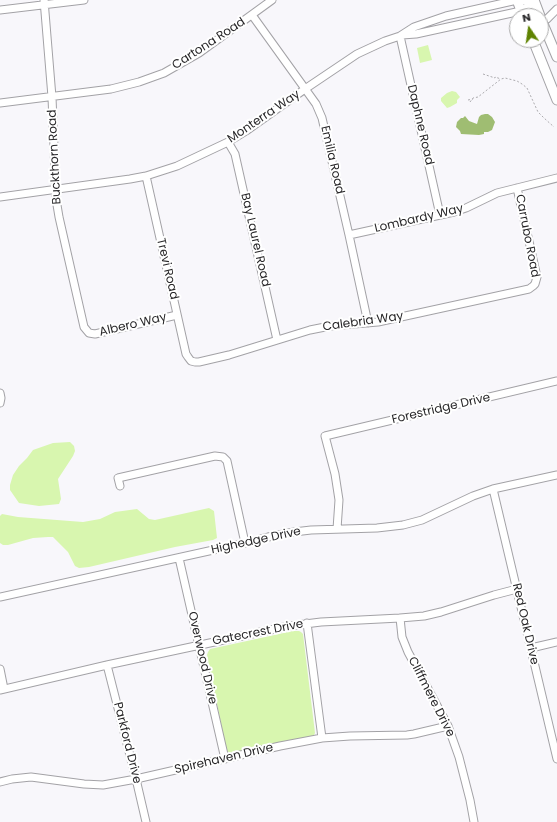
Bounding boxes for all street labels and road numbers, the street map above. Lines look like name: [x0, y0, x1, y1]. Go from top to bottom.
street label: Cartona Road: [170, 15, 248, 73]
street label: Daphne Road: [404, 83, 436, 167]
street label: Monterra Way: [225, 87, 303, 147]
street label: Buckthorn Road: [45, 109, 65, 205]
street label: Emilia Road: [317, 124, 347, 196]
street label: Bay Laurel Road: [237, 192, 273, 288]
street label: Carrubo Road: [512, 193, 542, 279]
street label: Lombardy Way: [373, 202, 465, 236]
street label: Trevi Road: [153, 237, 181, 301]
street label: Calebria Way: [322, 309, 404, 335]
street label: Albero Way: [98, 310, 168, 340]
street label: Forestridge Drive: [390, 391, 492, 427]
street label: Highedge Drive: [210, 524, 302, 558]
street label: Red Oak Drive: [509, 582, 541, 666]
street label: Overwood Drive: [184, 610, 220, 706]
street label: Gatecrest Drive: [211, 617, 305, 649]
street label: Cliffmere Drive: [405, 654, 457, 740]
street label: Parkford Drive: [110, 701, 144, 785]
street label: Spirehaven Drive: [173, 741, 275, 777]

